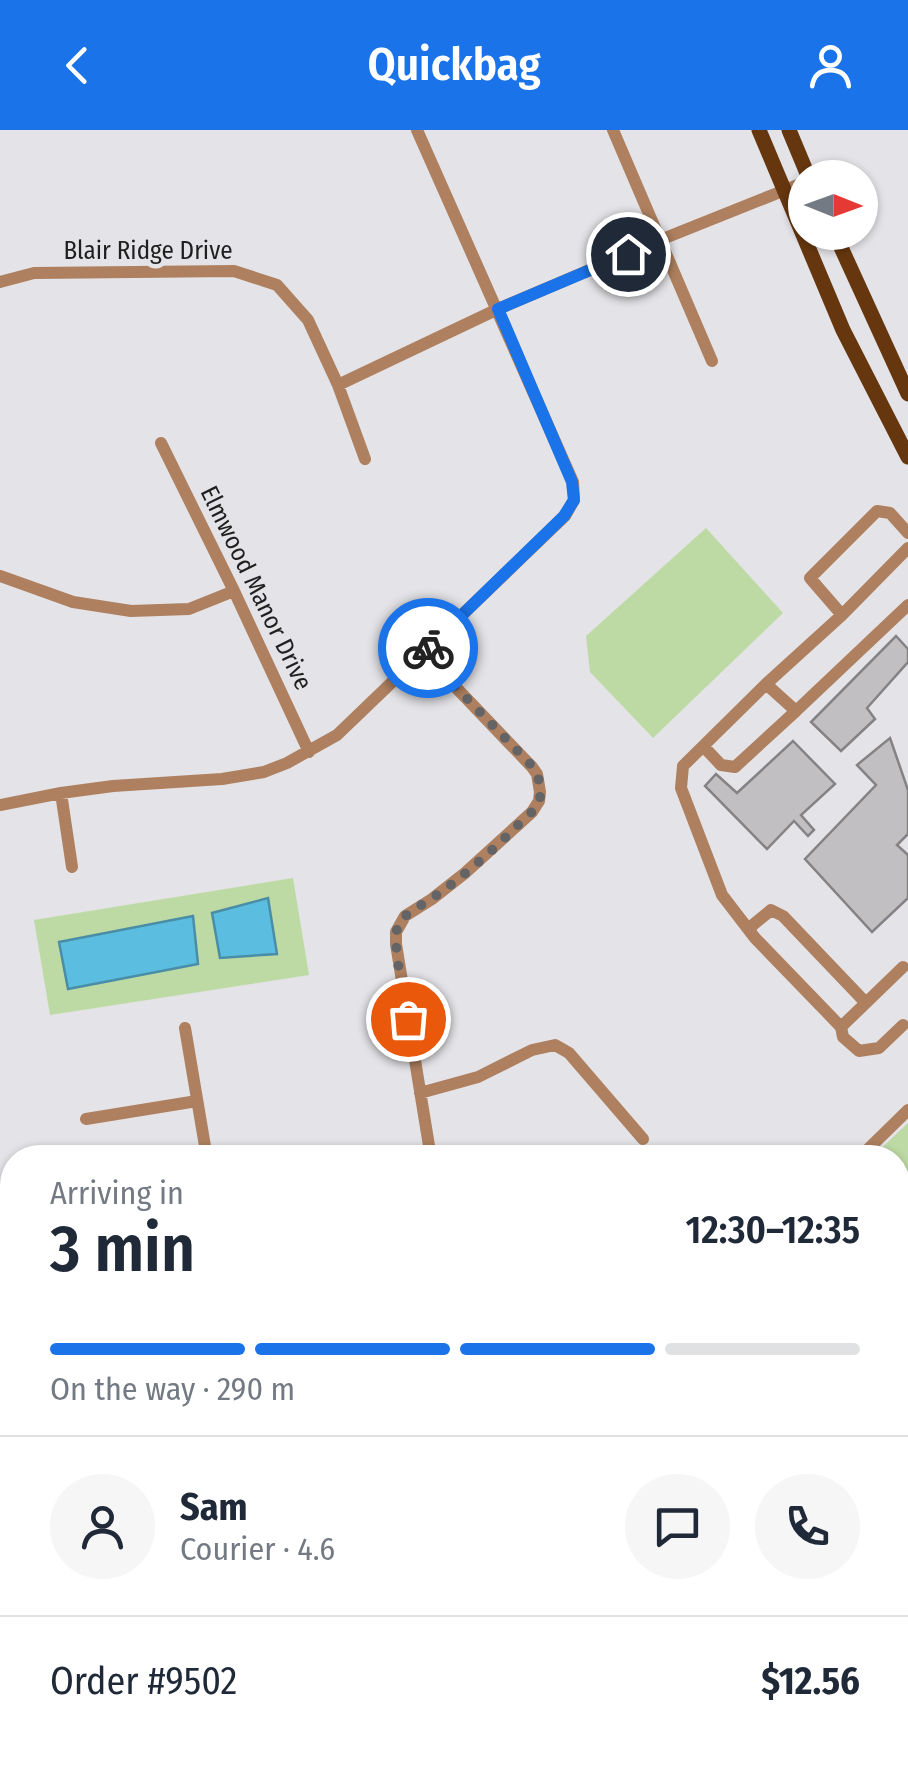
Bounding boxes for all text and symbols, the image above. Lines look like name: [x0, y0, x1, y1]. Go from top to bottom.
icon: back: [50, 38, 105, 93]
text: Quickbag: [367, 38, 541, 92]
icon: person: [803, 38, 858, 93]
north arrow: [788, 160, 878, 250]
map controls: [788, 160, 878, 250]
pin: [586, 212, 671, 297]
icon: home: [601, 227, 656, 282]
street label: Blair Ridge Drive: [63, 236, 233, 266]
street label: Elmwood Manor Drive: [194, 481, 318, 695]
courier: [378, 598, 478, 698]
icon: bike: [401, 621, 456, 676]
pin: [366, 977, 451, 1062]
icon: bag: [381, 992, 436, 1047]
text: Arriving in: [50, 1174, 184, 1212]
text: 12:30–12:35: [685, 1207, 860, 1253]
text: 3 min: [50, 1210, 195, 1288]
text: On the way · 290 m: [50, 1370, 295, 1408]
button: person: [50, 1474, 155, 1579]
button: chat: [625, 1474, 730, 1579]
button: phone: [755, 1474, 860, 1579]
text: Sam: [180, 1484, 248, 1530]
text: Courier · 4.6: [180, 1530, 335, 1568]
text: Order #9502: [50, 1658, 237, 1704]
text: $12.56: [761, 1658, 860, 1704]

